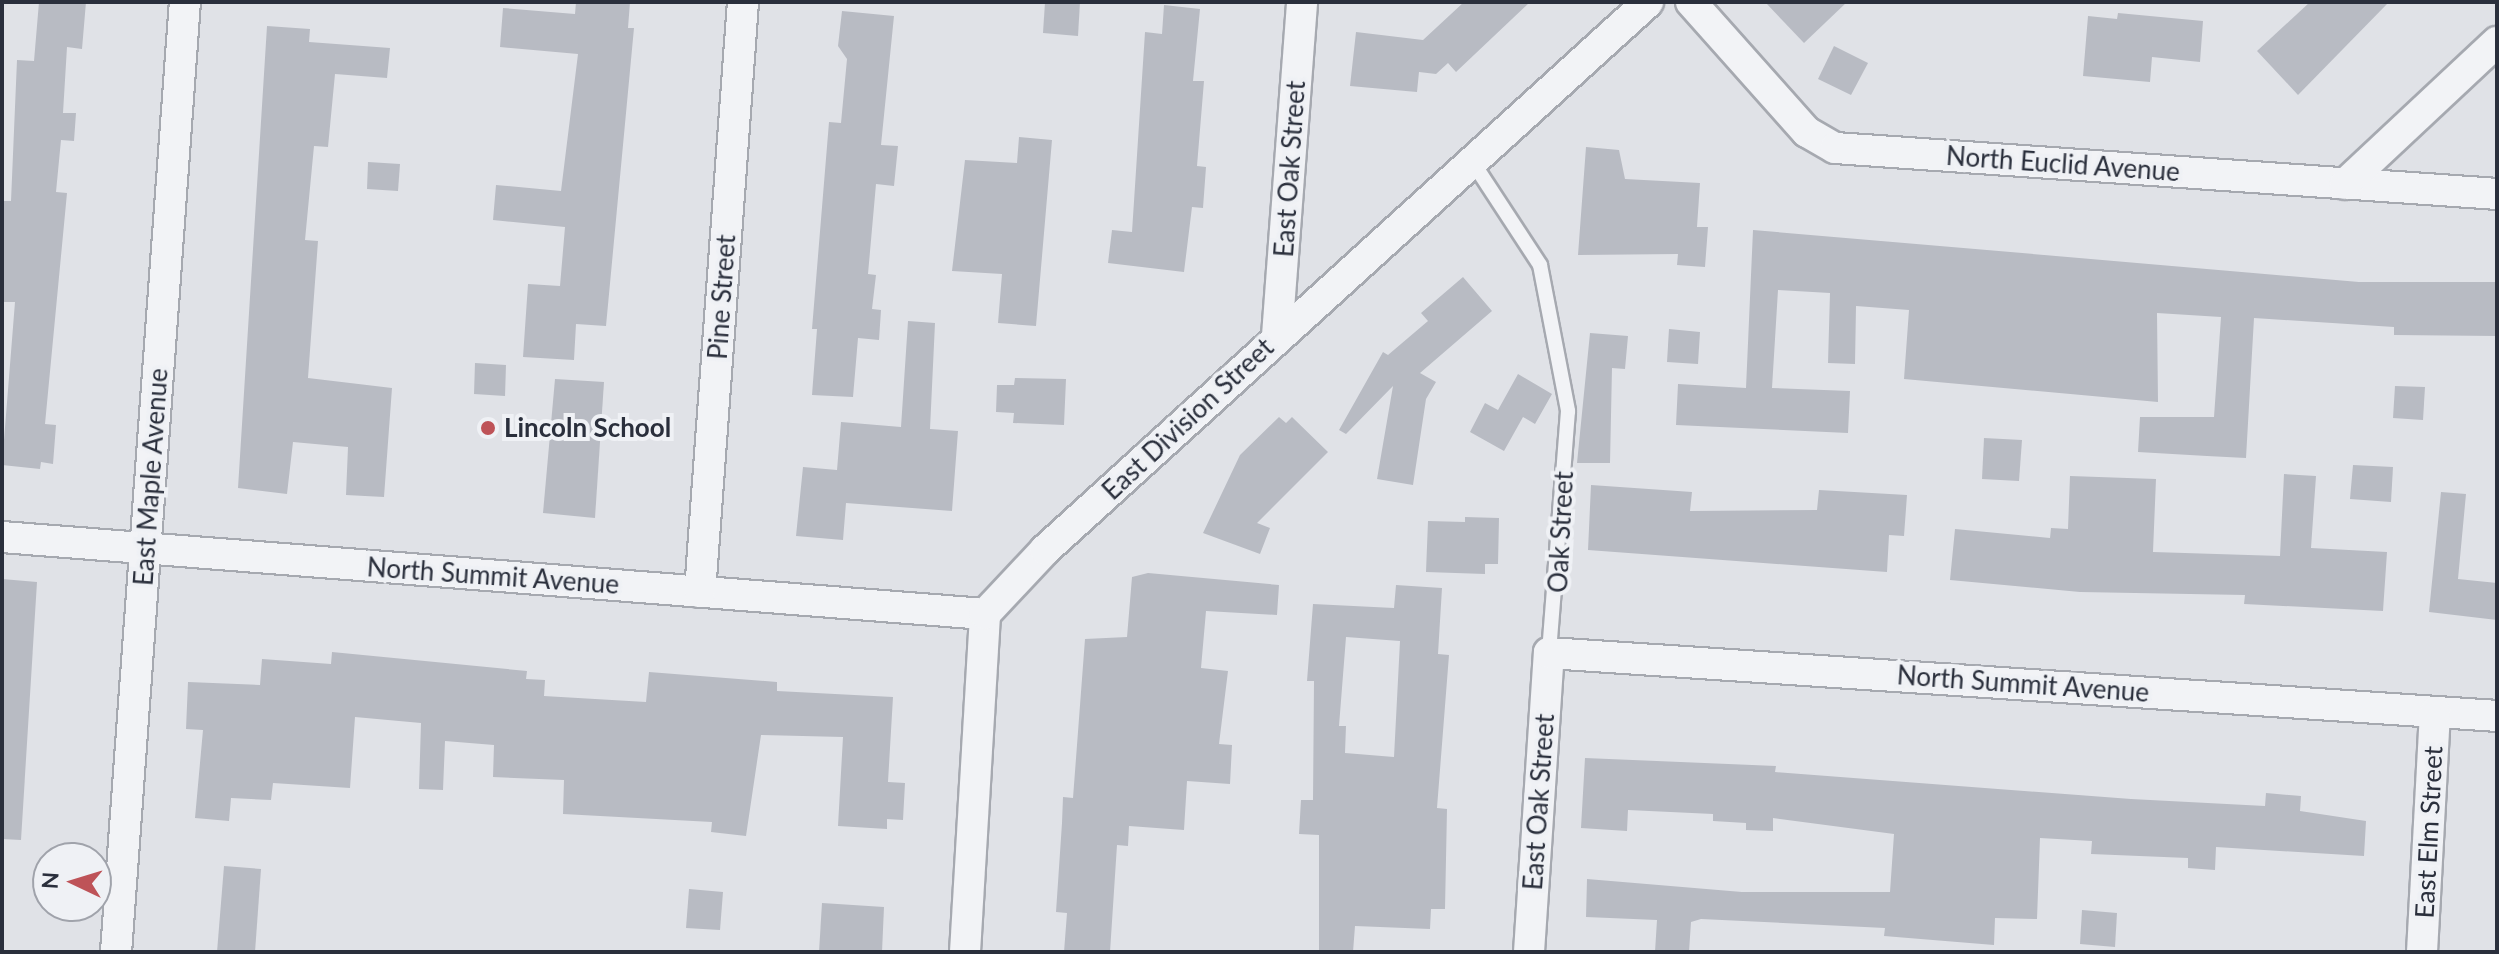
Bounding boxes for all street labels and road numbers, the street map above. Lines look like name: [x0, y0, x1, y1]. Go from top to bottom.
street label: East Oak Street: [1268, 80, 1312, 258]
street label: North Euclid Avenue: [1945, 140, 2181, 188]
street label: Pine Street: [702, 234, 742, 360]
street label: East Division Street: [1096, 332, 1280, 506]
street label: East Maple Avenue: [128, 367, 174, 587]
street label: Oak Street: [1542, 470, 1580, 594]
street label: North Summit Avenue: [365, 552, 621, 600]
street label: North Summit Avenue: [1895, 660, 2151, 708]
street label: East Oak Street: [1517, 713, 1561, 891]
street label: East Elm Street: [2409, 745, 2449, 919]

